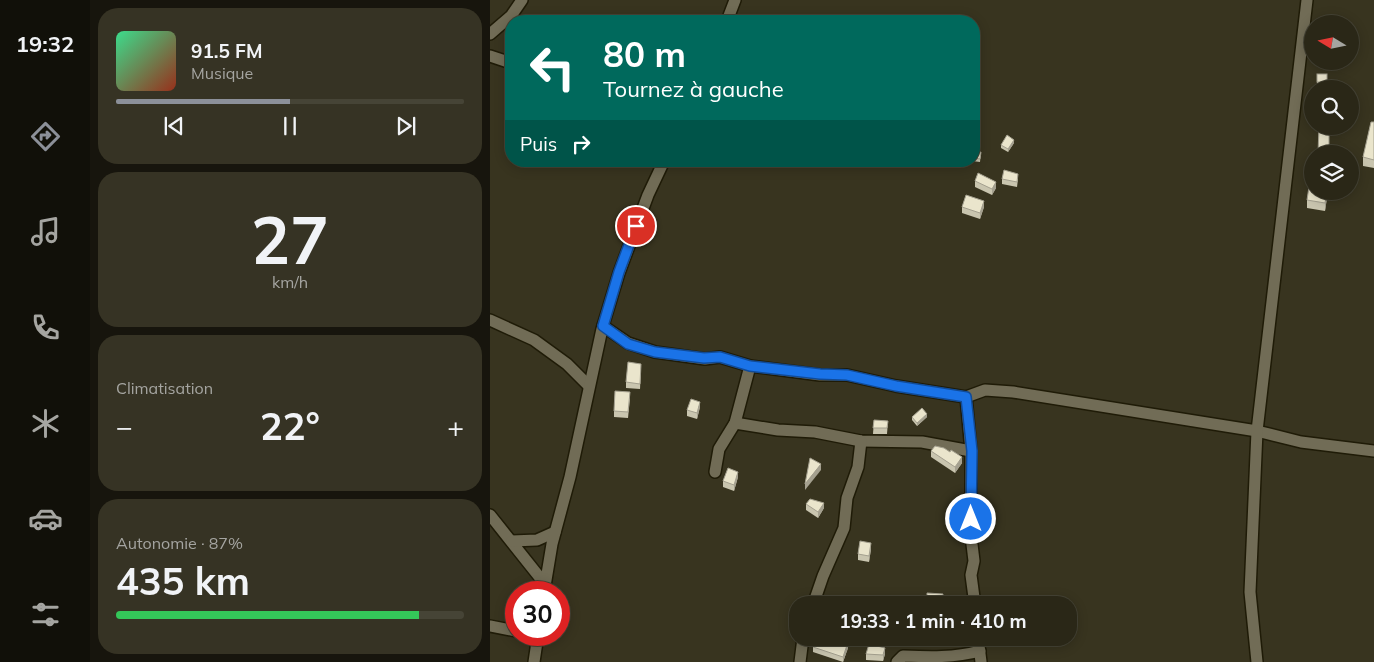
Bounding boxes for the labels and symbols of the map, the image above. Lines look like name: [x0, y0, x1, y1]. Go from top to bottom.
north arrow: [1304, 15, 1359, 70]
pin: [615, 205, 657, 247]
position arrow: [944, 492, 996, 544]
speed limit sign: 30: [505, 581, 570, 646]

